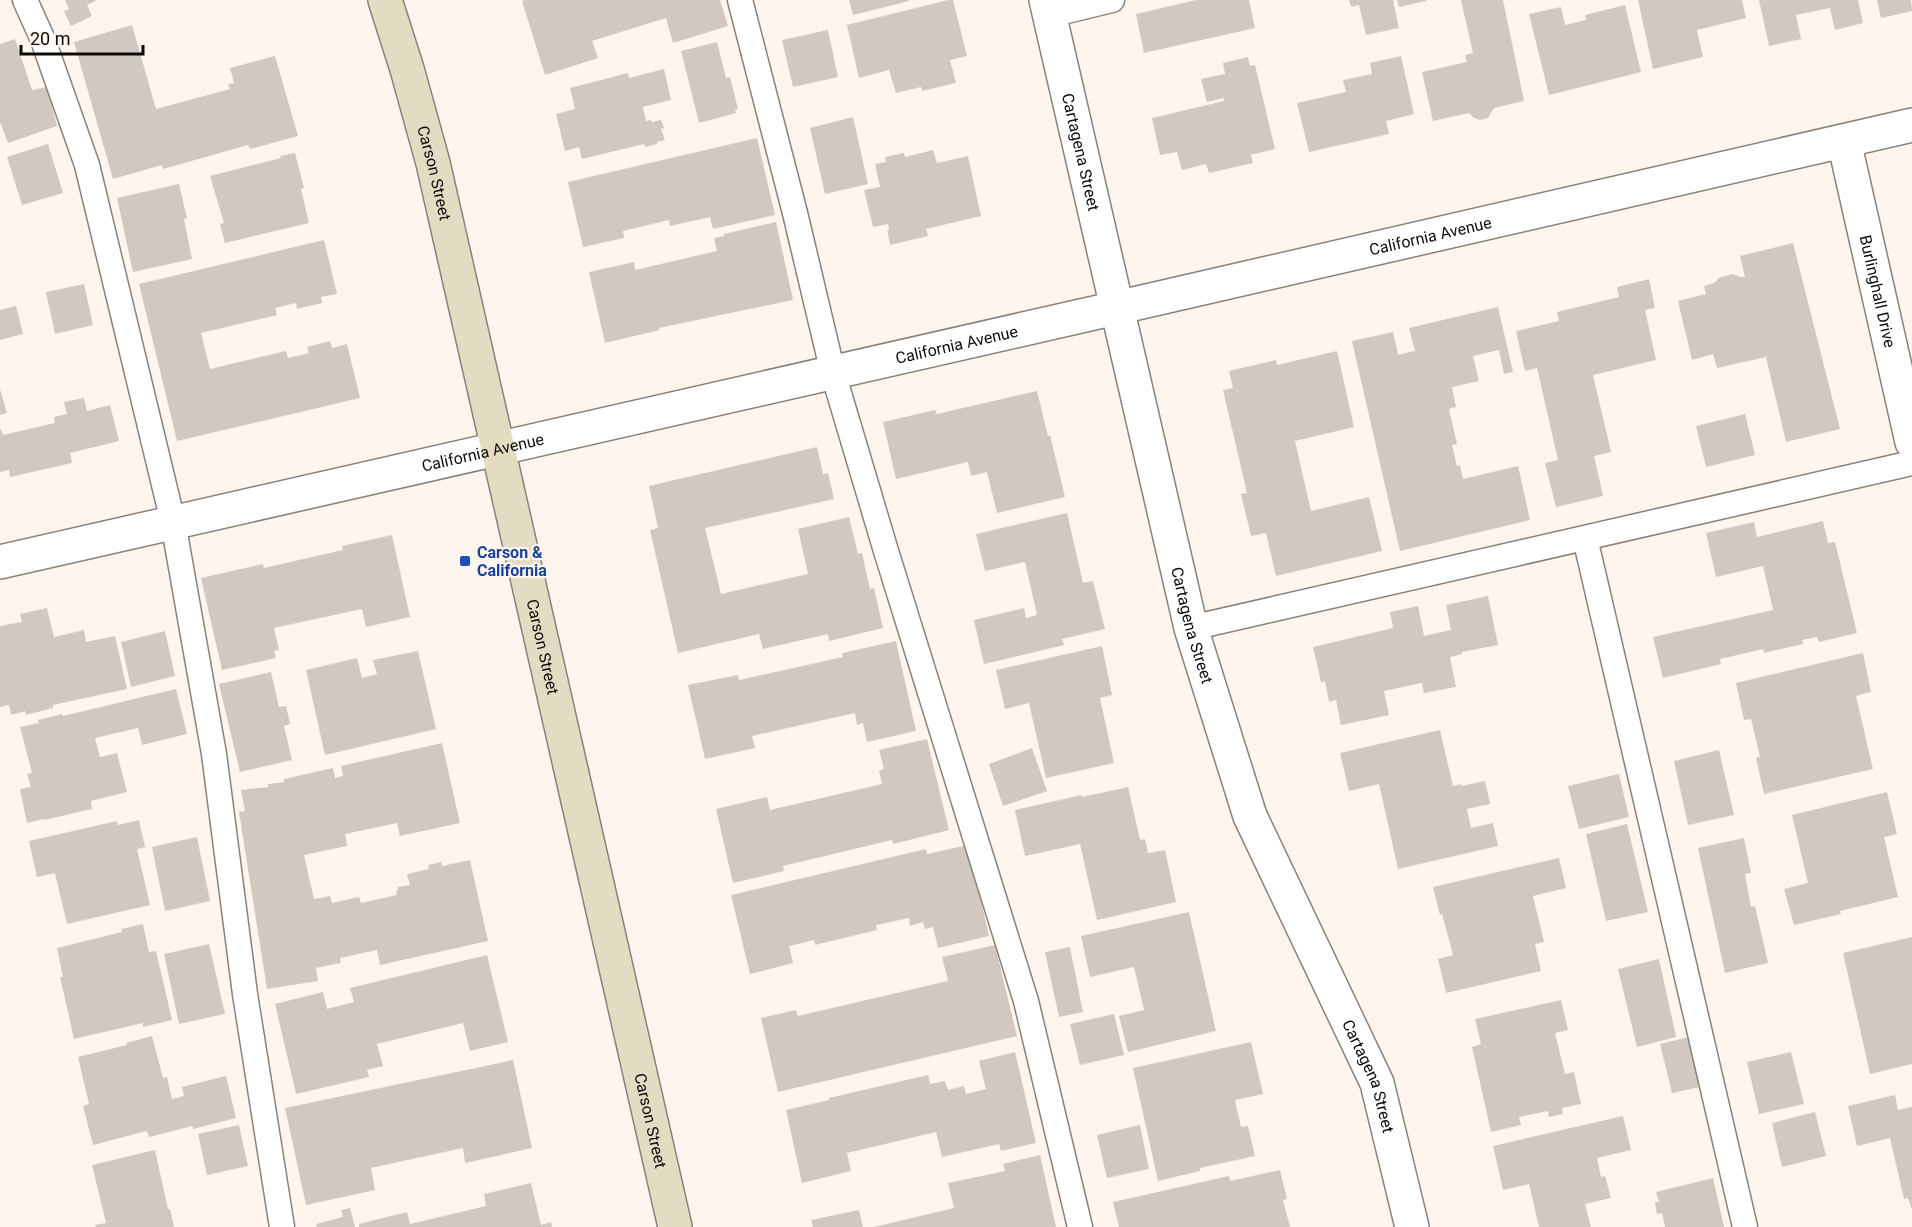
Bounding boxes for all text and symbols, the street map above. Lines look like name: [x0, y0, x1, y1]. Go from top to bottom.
scale bar: [21, 18, 142, 56]
text: 20 m: [30, 28, 70, 49]
street label: Cartagena Street: [1058, 91, 1103, 213]
street label: Carson Street: [413, 124, 455, 222]
street label: California Avenue: [1367, 213, 1493, 259]
street label: Burlinghall Drive: [1856, 233, 1899, 350]
street label: California Avenue: [894, 322, 1020, 368]
street label: California Avenue: [420, 430, 546, 476]
place label: Carson & California: [477, 543, 547, 580]
marker: Carson & California: [458, 554, 472, 568]
street label: Cartagena Street: [1167, 565, 1217, 686]
street label: Carson Street: [523, 597, 563, 696]
street label: Cartagena Street: [1338, 1017, 1398, 1135]
street label: Carson Street: [630, 1071, 670, 1170]

